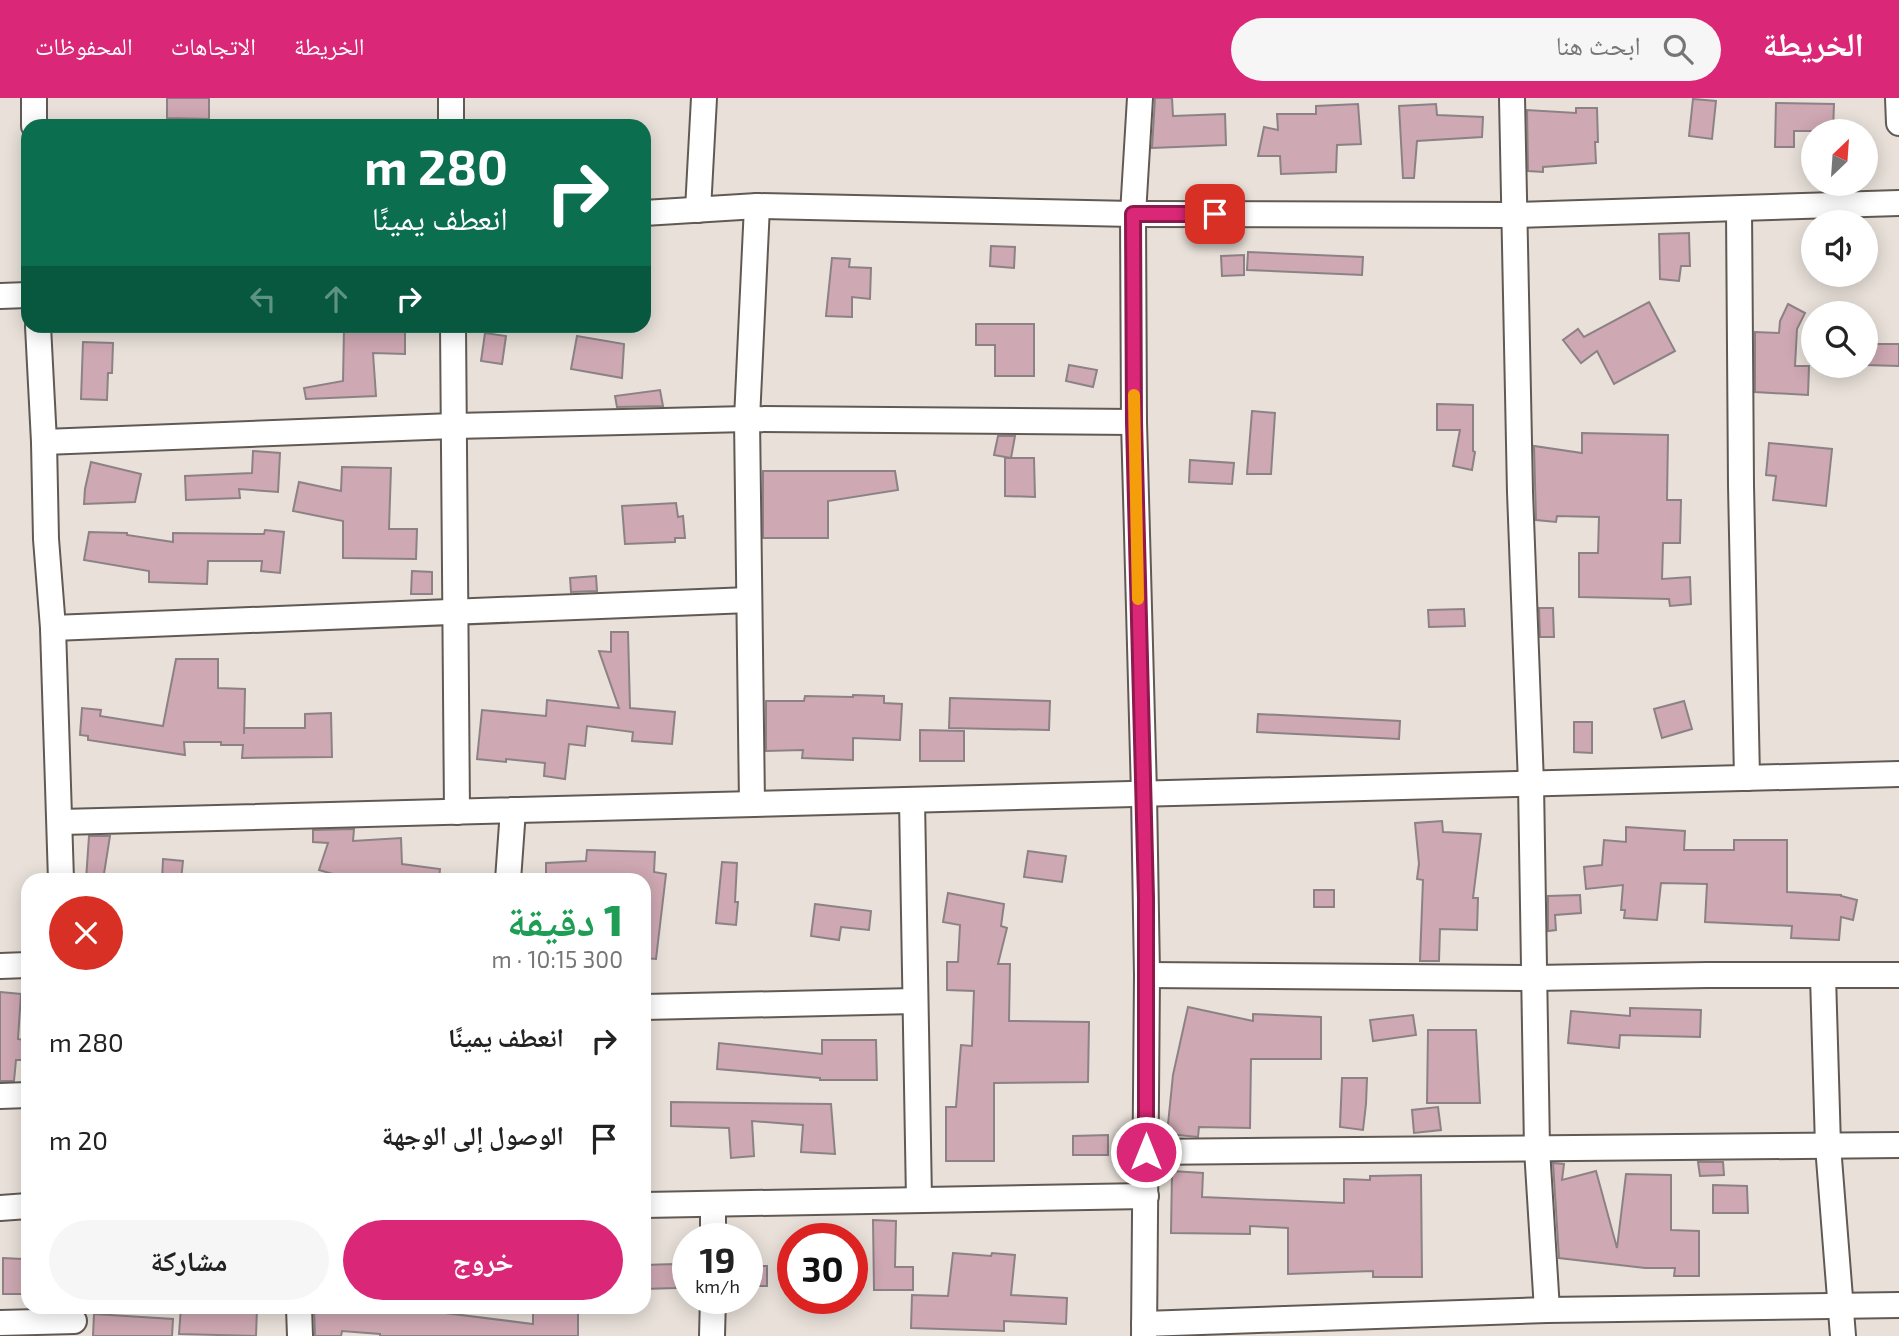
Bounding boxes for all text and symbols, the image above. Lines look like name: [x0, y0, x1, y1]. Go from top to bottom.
search box: [1231, 18, 1721, 81]
text: الخريطة: [1763, 23, 1864, 63]
text: ابحث هنا: [1556, 29, 1641, 60]
icon: search: [1659, 30, 1697, 68]
text: المحفوظات: [35, 31, 133, 60]
text: الاتجاهات: [171, 31, 256, 60]
text: الخريطة: [294, 31, 365, 60]
north arrow: [1801, 119, 1878, 196]
map controls: [1801, 119, 1878, 378]
text: 280 m: [364, 136, 508, 195]
icon: right: [532, 147, 623, 238]
pin: [1185, 184, 1245, 244]
icon: arrive: [1196, 195, 1234, 233]
text: انعطف يمينًا: [372, 198, 508, 236]
button: sound: [1801, 210, 1878, 287]
icon: left: [244, 280, 282, 318]
icon: ahead: [317, 280, 355, 318]
icon: right: [390, 280, 428, 318]
button: search: [1801, 301, 1878, 378]
text: 1 دقيقة: [507, 894, 623, 944]
button: close: [49, 896, 123, 970]
text: 300 m · 10:15: [492, 945, 623, 973]
text: انعطف يمينًا: [448, 1021, 564, 1052]
icon: right: [585, 1022, 623, 1060]
text: 280 m: [49, 1026, 124, 1057]
position arrow: [1109, 1115, 1183, 1189]
text: الوصول إلى الوجهة: [382, 1119, 564, 1150]
icon: arrive: [585, 1120, 623, 1158]
text: 20 m: [49, 1124, 108, 1155]
button: مشاركة: [49, 1220, 329, 1300]
button: خروج: [343, 1220, 623, 1300]
speed limit sign: 30: [777, 1223, 868, 1314]
text: 19: [700, 1238, 735, 1280]
text: km/h: [695, 1275, 740, 1297]

